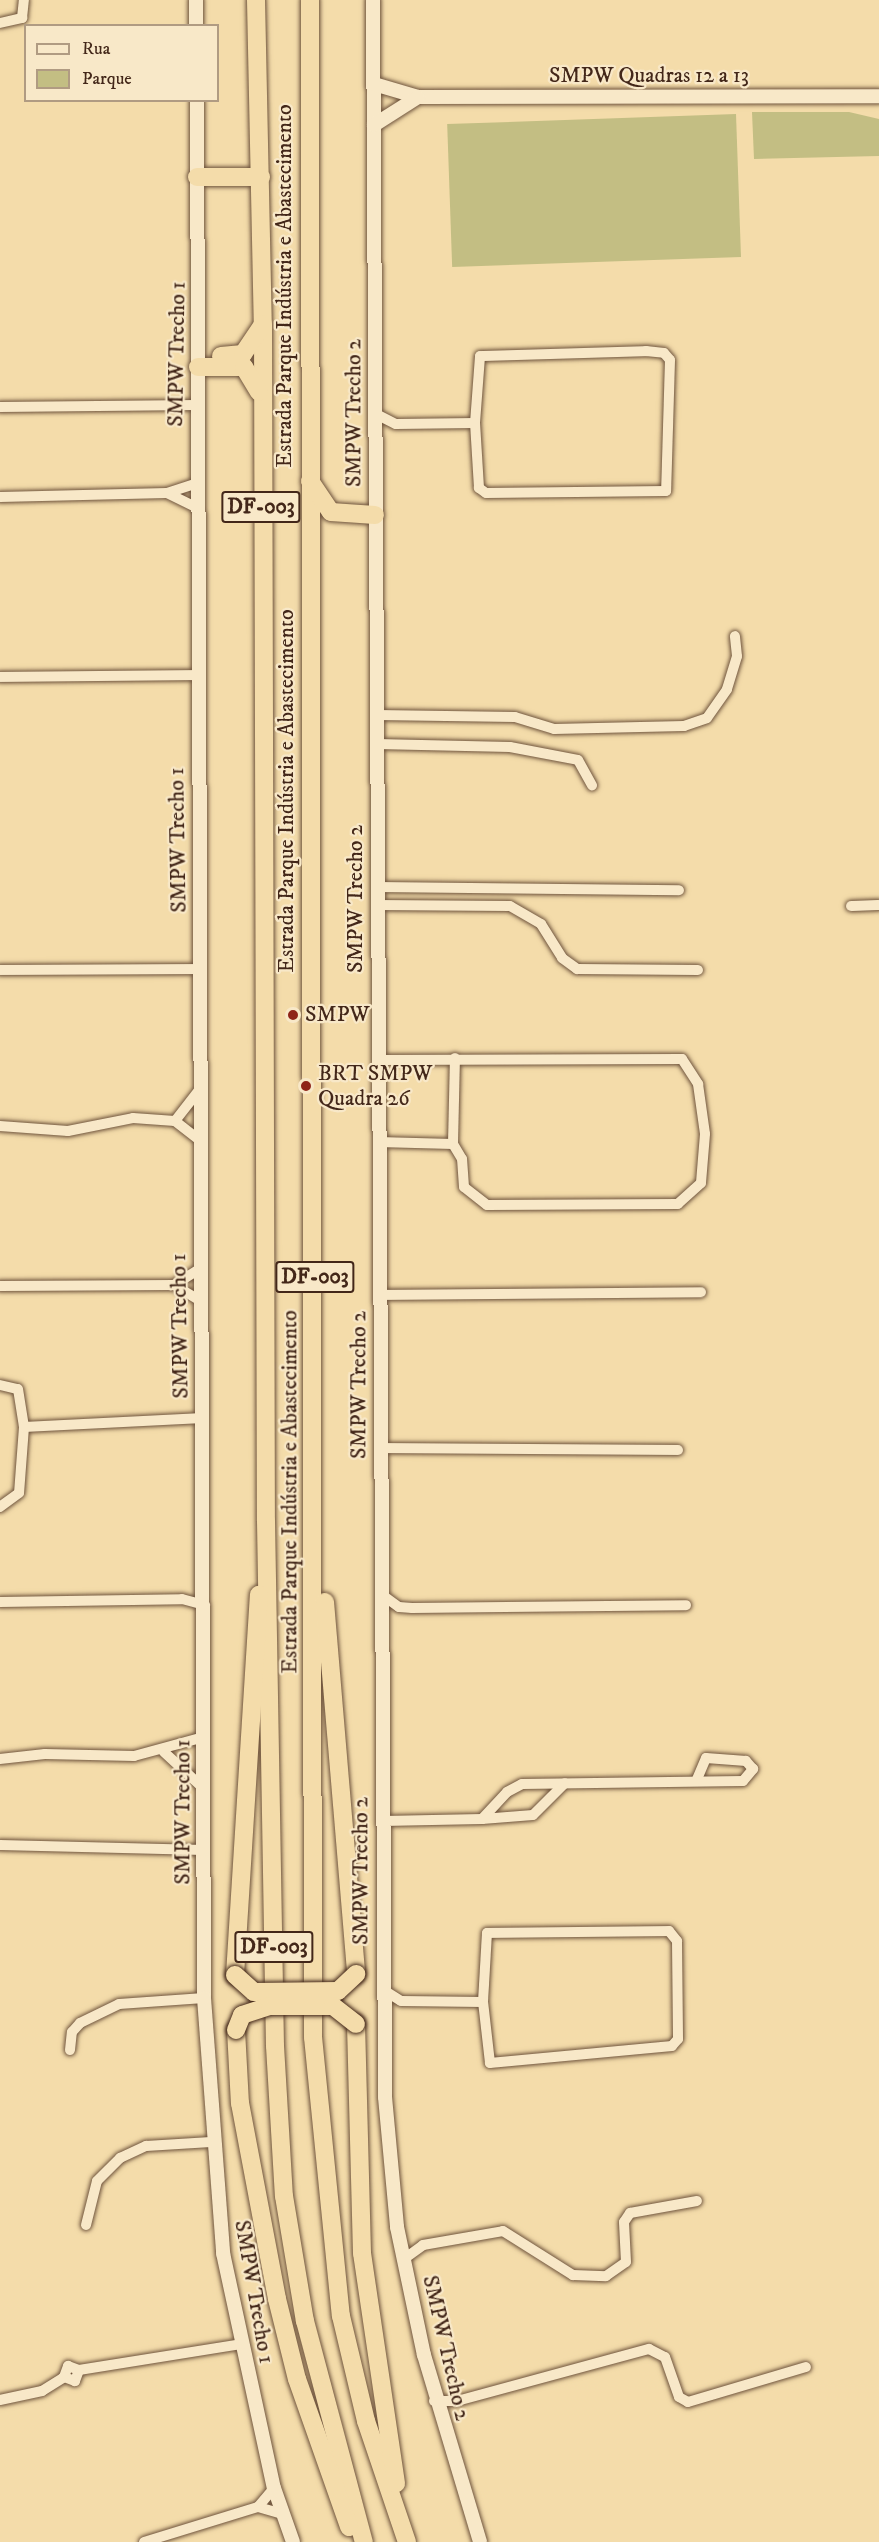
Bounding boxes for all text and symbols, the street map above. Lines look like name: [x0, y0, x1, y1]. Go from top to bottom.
legend: [24, 24, 219, 102]
text: Rua: [82, 38, 110, 60]
street label: SMPW Quadras 12 a 13: [549, 63, 749, 89]
text: Parque: [82, 68, 132, 90]
street label: Estrada Parque Indústria e Abastecimento: [272, 104, 298, 468]
street label: SMPW Trecho 1: [163, 281, 191, 427]
street label: SMPW Trecho 2: [341, 339, 367, 487]
road number: DF-003: [220, 489, 302, 525]
street label: Estrada Parque Indústria e Abastecimento: [274, 609, 300, 973]
street label: SMPW Trecho 1: [164, 767, 192, 913]
street label: SMPW Trecho 2: [343, 825, 369, 973]
place label: SMPW: [305, 1002, 370, 1028]
marker: SMPW: [286, 1008, 300, 1022]
place label: BRT SMPW Quadra 26: [318, 1060, 432, 1112]
marker: BRT SMPW Quadra 26: [299, 1079, 313, 1093]
street label: SMPW Trecho 1: [166, 1253, 194, 1399]
road number: DF-003: [274, 1259, 356, 1295]
street label: Estrada Parque Indústria e Abastecimento: [277, 1310, 303, 1674]
street label: SMPW Trecho 2: [346, 1311, 372, 1459]
street label: SMPW Trecho 1: [170, 1739, 196, 1885]
street label: SMPW Trecho 2: [348, 1797, 374, 1945]
road number: DF-003: [234, 1929, 314, 1965]
street label: SMPW Trecho 1: [228, 2218, 280, 2366]
street label: SMPW Trecho 2: [416, 2273, 476, 2423]

